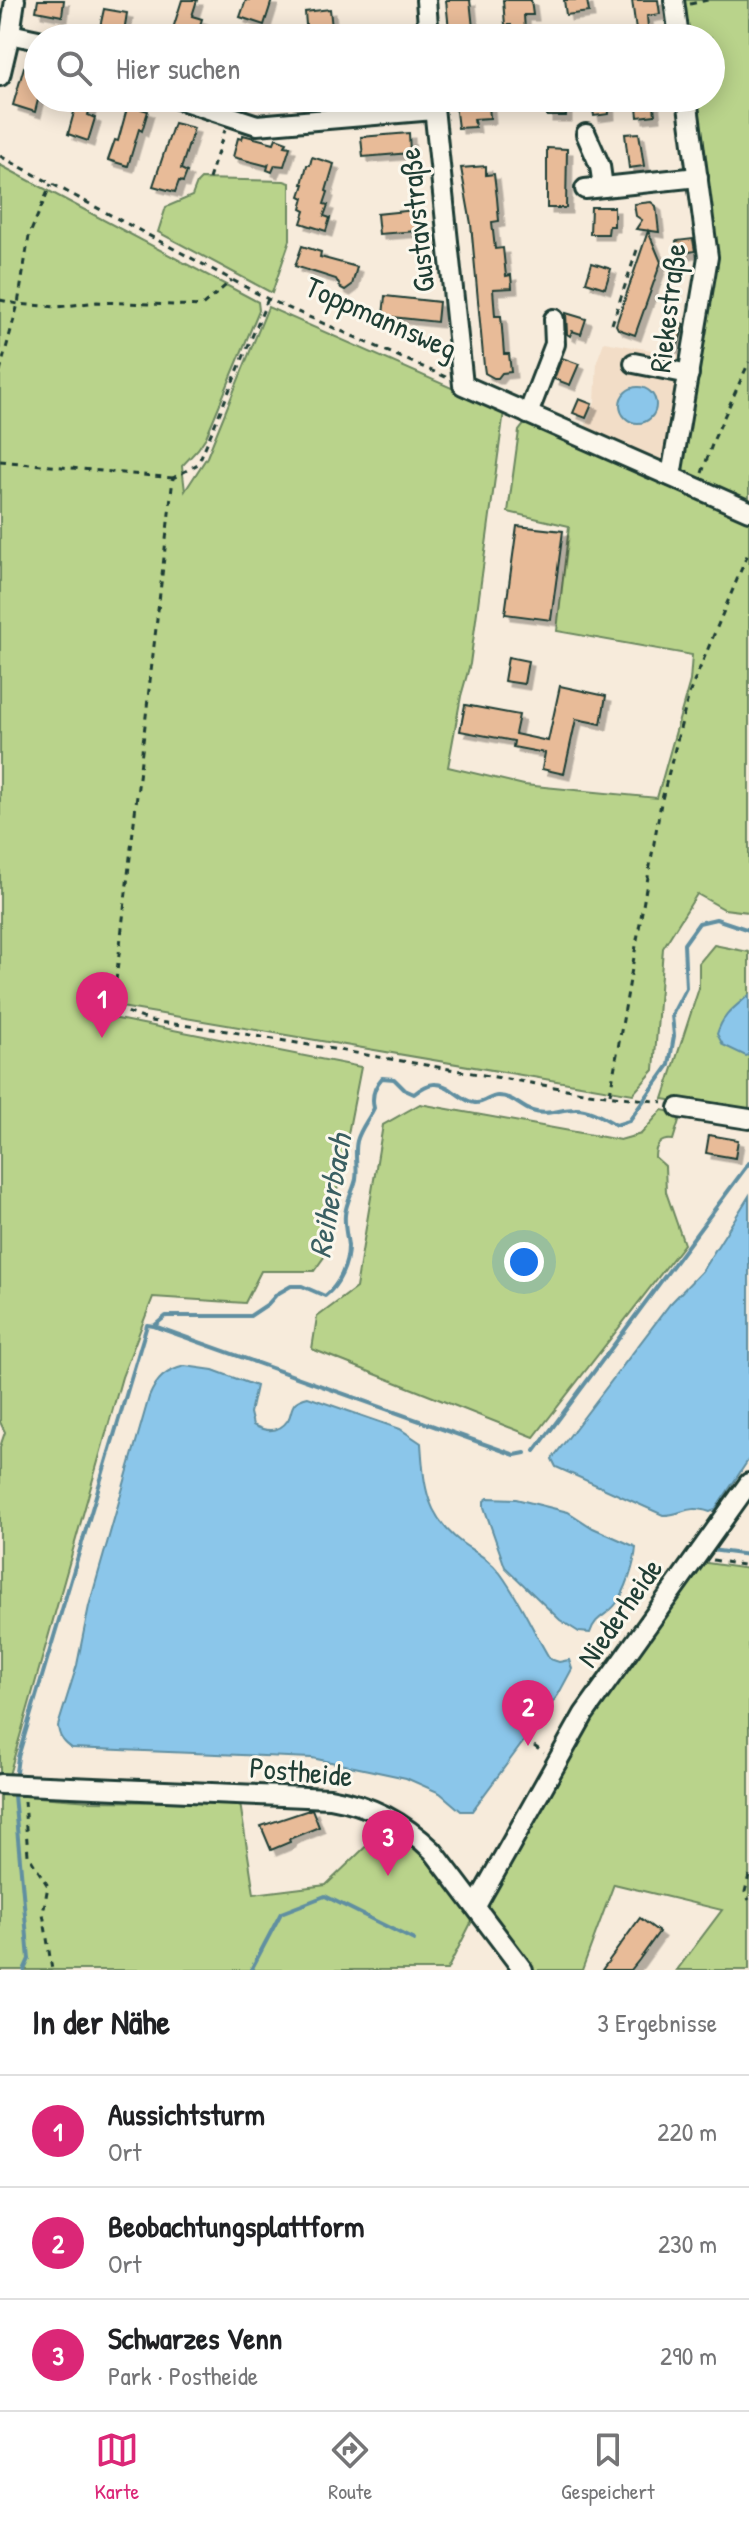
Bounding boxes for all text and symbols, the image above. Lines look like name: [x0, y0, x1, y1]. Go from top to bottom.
search box: [24, 24, 725, 112]
icon: search: [52, 46, 96, 90]
text: Hier suchen: [116, 48, 240, 88]
street label: Gustavstraße: [389, 146, 443, 294]
street label: Riekestraße: [639, 241, 695, 375]
street label: Toppmannsweg: [299, 266, 463, 368]
pin: 1: [76, 972, 128, 1038]
water label: Reiherbach: [298, 1128, 362, 1261]
your location: [504, 1242, 544, 1282]
street label: Niederheide: [567, 1550, 671, 1675]
pin: 2: [502, 1680, 554, 1746]
street label: Postheide: [248, 1747, 354, 1795]
pin: 3: [362, 1810, 414, 1876]
text: In der Nähe: [32, 1999, 170, 2045]
text: 3 Ergebnisse: [597, 2005, 717, 2040]
text: Aussichtsturm: [108, 2094, 265, 2134]
text: 1: [53, 2114, 63, 2149]
text: 220 m: [657, 2114, 717, 2149]
text: Ort: [108, 2134, 141, 2169]
text: Beobachtungsplattform: [108, 2206, 364, 2246]
text: 2: [52, 2226, 64, 2261]
text: 230 m: [658, 2226, 717, 2261]
text: Ort: [108, 2246, 141, 2281]
text: Schwarzes Venn: [108, 2318, 282, 2358]
text: 3: [52, 2338, 64, 2373]
text: 290 m: [660, 2338, 717, 2373]
text: Park · Postheide: [108, 2358, 258, 2393]
tab: Karte: [94, 2428, 139, 2506]
tab: Route: [328, 2428, 372, 2506]
tab: Gespeichert: [561, 2428, 655, 2506]

